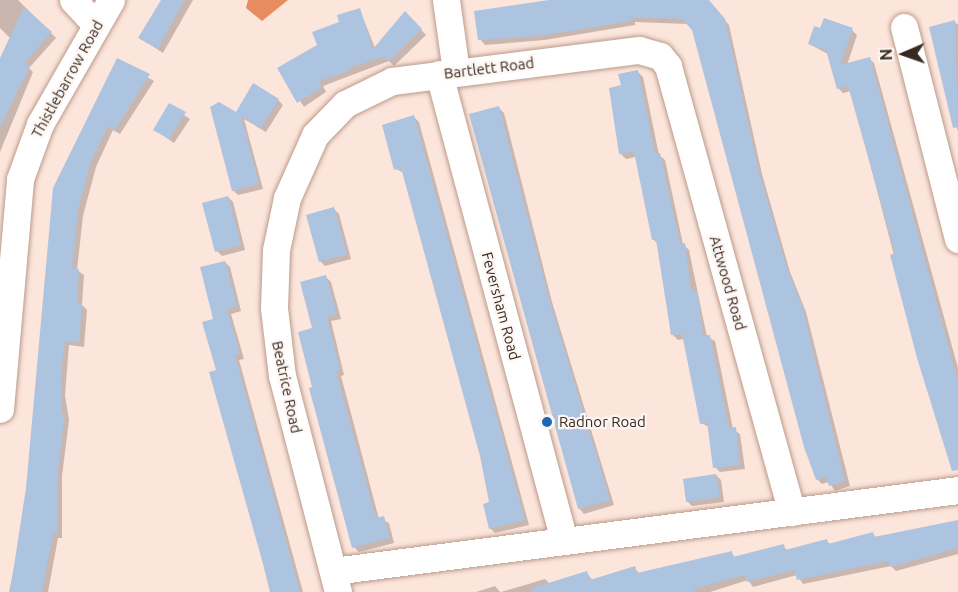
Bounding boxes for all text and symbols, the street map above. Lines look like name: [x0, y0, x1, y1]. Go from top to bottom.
street label: Thistlebarrow Road: [27, 17, 107, 141]
north arrow: [874, 24, 934, 84]
text: N: [877, 48, 895, 61]
street label: Bartlett Road: [443, 54, 535, 82]
street label: Attwood Road: [706, 234, 750, 332]
street label: Feversham Road: [478, 250, 524, 362]
street label: Beatrice Road: [268, 339, 306, 435]
place label: Radnor Road: [559, 413, 646, 431]
marker: Radnor Road: [540, 415, 554, 429]

